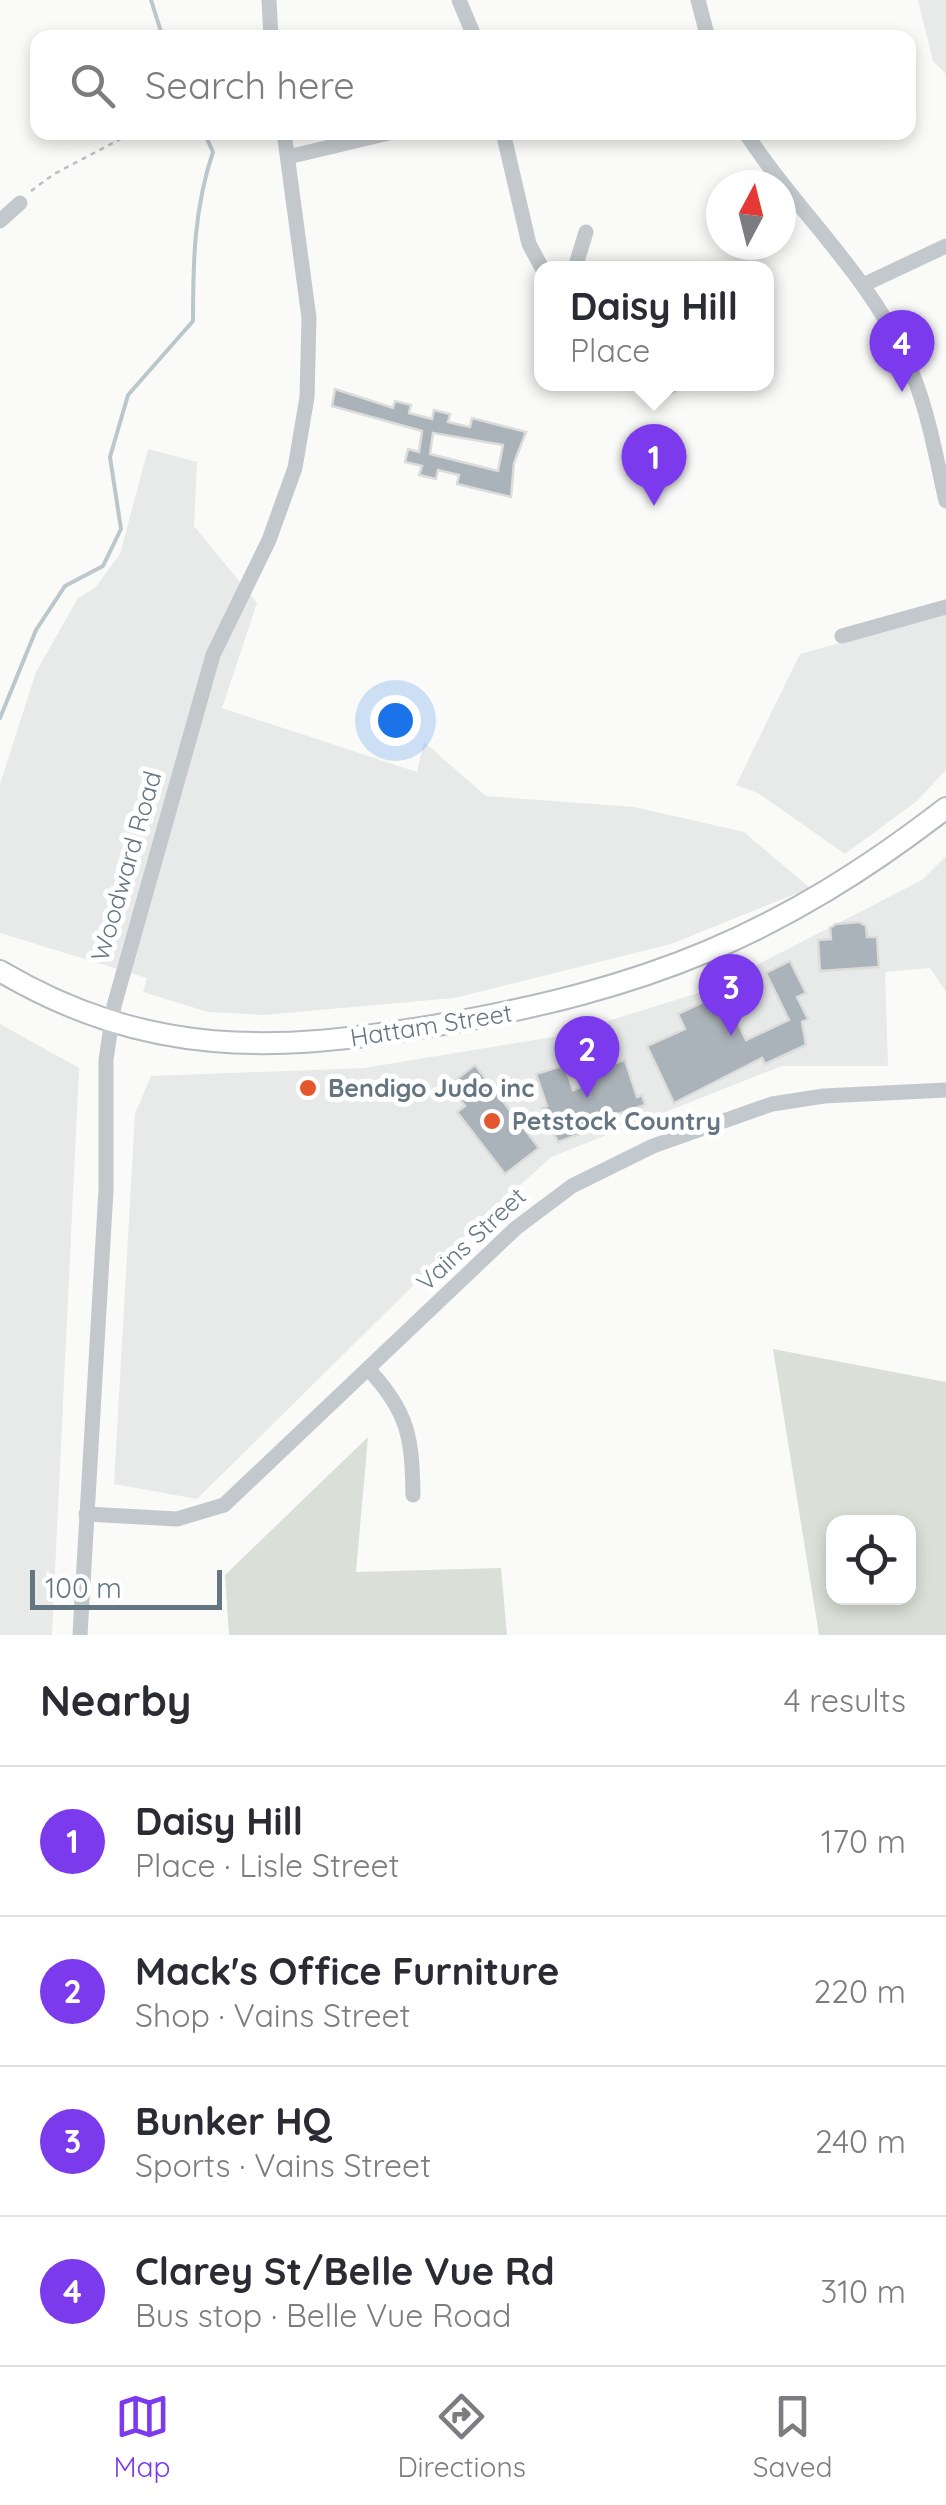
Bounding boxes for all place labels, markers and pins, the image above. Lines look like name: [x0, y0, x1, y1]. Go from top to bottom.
pin: 4: [870, 310, 934, 392]
pin: 1: [622, 424, 686, 506]
pin: 3: [698, 954, 764, 1036]
pin: 2: [554, 1016, 620, 1098]
place label: Bendigo Judo inc: [328, 1072, 534, 1103]
marker: Bendigo Judo inc: [297, 1077, 319, 1099]
place label: Petstock Country: [512, 1105, 721, 1136]
marker: Petstock Country: [481, 1110, 503, 1132]

